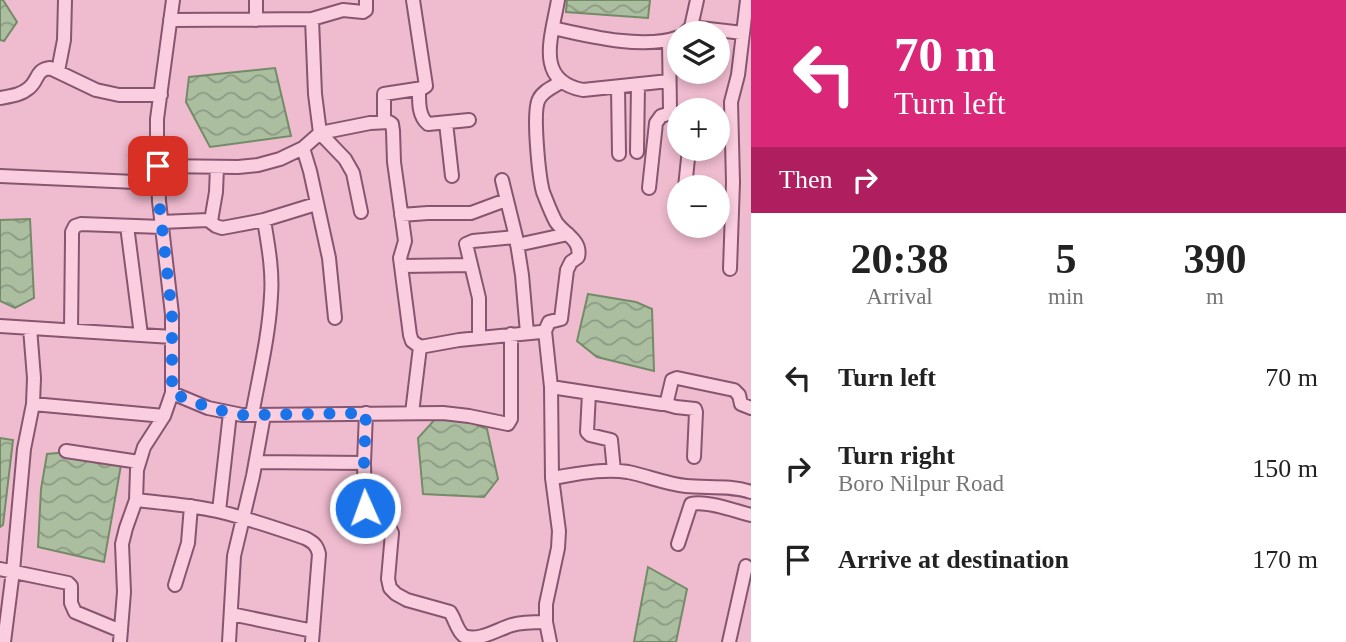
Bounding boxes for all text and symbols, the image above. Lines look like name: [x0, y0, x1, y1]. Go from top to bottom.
map controls: [667, 21, 730, 238]
button: layers: [667, 21, 730, 84]
text: 70 m: [894, 27, 996, 82]
icon: left: [779, 28, 870, 119]
text: Turn left: [894, 85, 1006, 121]
button: +: [667, 98, 730, 161]
pin: [128, 136, 188, 196]
icon: arrive: [139, 147, 177, 185]
icon: right: [846, 161, 884, 199]
text: Then: [779, 165, 832, 194]
button: −: [667, 175, 730, 238]
text: 20:38: [851, 236, 949, 282]
text: 5: [1055, 236, 1076, 282]
text: 390: [1183, 236, 1246, 282]
text: Arrival: [866, 284, 933, 309]
text: min: [1048, 284, 1084, 309]
text: m: [1206, 284, 1224, 309]
icon: left: [779, 359, 817, 397]
text: Turn left: [838, 363, 936, 392]
text: 70 m: [1265, 363, 1318, 392]
text: Turn right: [838, 441, 955, 470]
icon: right: [779, 450, 817, 488]
text: 150 m: [1252, 454, 1318, 483]
position arrow: [328, 471, 402, 545]
text: Boro Nilpur Road: [838, 471, 1004, 496]
icon: arrive: [779, 541, 817, 579]
text: Arrive at destination: [838, 545, 1069, 574]
text: 170 m: [1252, 545, 1318, 574]

